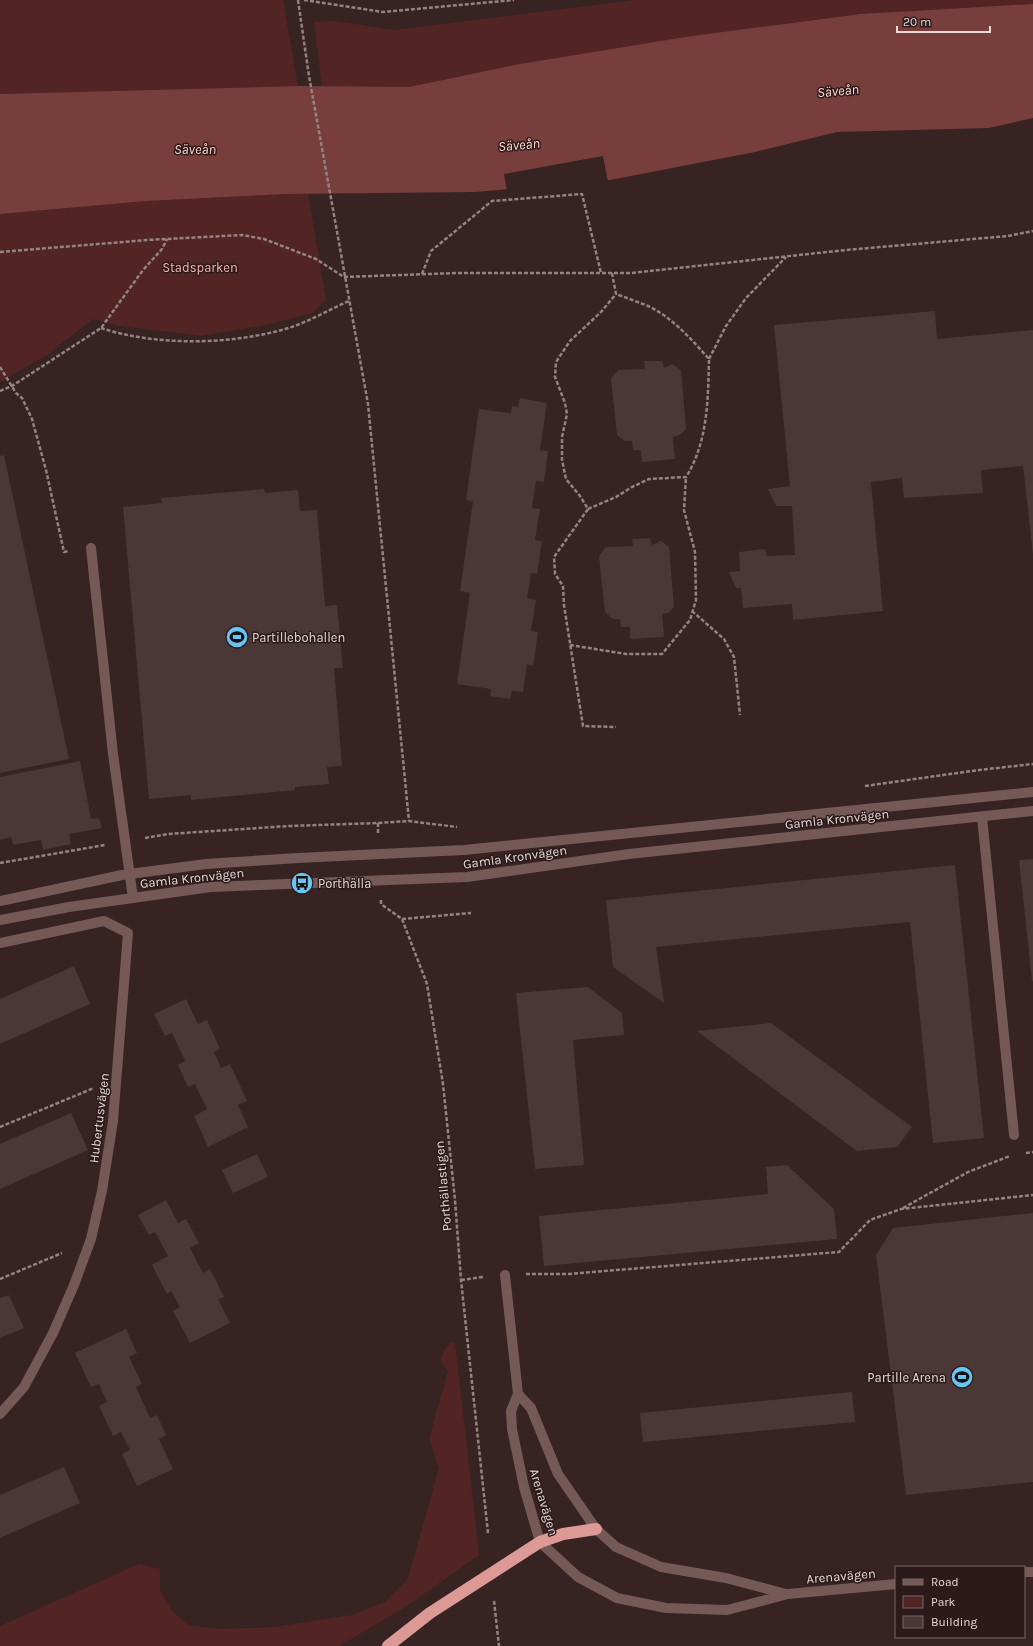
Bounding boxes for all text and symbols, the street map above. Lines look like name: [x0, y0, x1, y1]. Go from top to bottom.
scale bar: [897, 8, 990, 34]
text: 20 m: [903, 15, 931, 29]
water label: Säveån: [816, 81, 860, 101]
water label: Säveån: [497, 135, 541, 155]
water label: Säveån: [174, 141, 216, 158]
park label: Stadsparken: [162, 260, 238, 275]
sports icon: Partillebohallen: [224, 624, 250, 650]
place label: Partillebohallen: [252, 630, 345, 645]
street label: Gamla Kronvägen: [784, 806, 890, 832]
street label: Gamla Kronvägen: [462, 842, 568, 872]
street label: Gamla Kronvägen: [139, 865, 245, 891]
bus stop icon: Porthälla: [289, 870, 315, 896]
place label: Porthälla: [318, 876, 371, 891]
street label: Hubertusvägen: [86, 1072, 112, 1164]
street label: Porthällastigen: [432, 1140, 454, 1232]
sports icon: Partille Arena: [949, 1364, 975, 1390]
place label: Partille Arena: [867, 1370, 946, 1385]
street label: Arenavägen: [527, 1467, 561, 1537]
street label: Arenavägen: [806, 1566, 876, 1586]
legend: [895, 1566, 1025, 1638]
text: Road: [931, 1575, 959, 1589]
text: Park: [931, 1595, 956, 1609]
text: Building: [931, 1615, 978, 1629]

